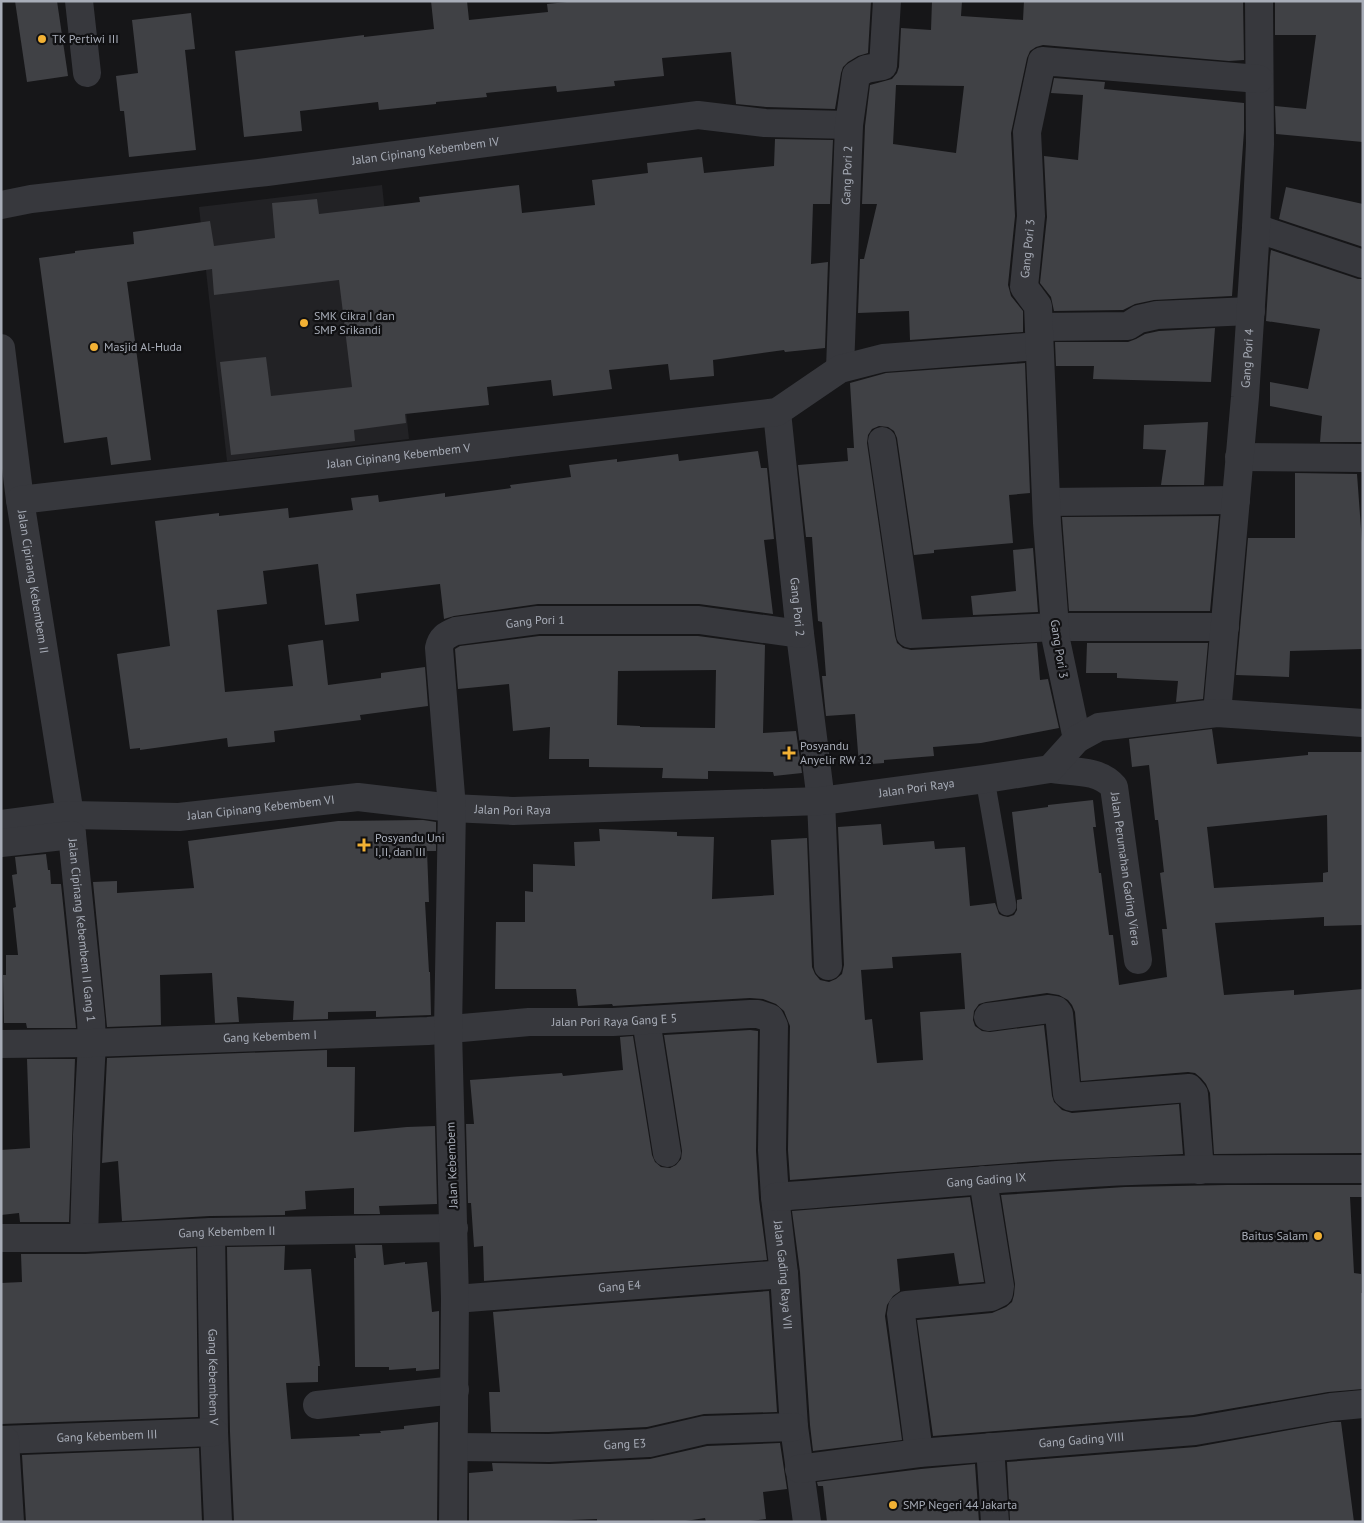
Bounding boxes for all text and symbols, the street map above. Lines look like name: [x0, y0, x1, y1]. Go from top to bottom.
place label: TK Pertiwi III: [52, 31, 119, 46]
marker: TK Pertiwi III: [36, 33, 48, 45]
street label: Jalan Cipinang Kebembem IV: [350, 133, 500, 168]
street label: Gang Pori 2: [838, 145, 855, 205]
street label: Gang Pori 3: [1017, 218, 1038, 279]
place label: SMK Cikra I dan SMP Srikandi: [314, 308, 395, 337]
marker: SMK Cikra I dan SMP Srikandi: [298, 317, 310, 329]
street label: Gang Pori 4: [1238, 328, 1256, 388]
place label: Masjid Al-Huda: [104, 339, 182, 354]
marker: Masjid Al-Huda: [88, 341, 100, 353]
street label: Jalan Cipinang Kebembem V: [325, 440, 471, 471]
street label: Jalan Cipinang Kebembem II: [15, 508, 52, 655]
street label: Gang Pori 2: [787, 577, 808, 637]
street label: Gang Pori 1: [505, 612, 565, 631]
street label: Gang Pori 3: [1047, 618, 1072, 679]
place label: Posyandu Anyelir RW 12: [800, 738, 872, 767]
marker: Posyandu Anyelir RW 12: [782, 746, 796, 760]
street label: Jalan Pori Raya: [877, 775, 955, 800]
street label: Jalan Perumahan Gading Viera: [1108, 790, 1144, 947]
street label: Jalan Cipinang Kebembem VI: [185, 792, 335, 823]
street label: Jalan Pori Raya: [473, 801, 551, 818]
place label: Posyandu Uni I,II, dan III: [375, 830, 445, 859]
street label: Jalan Cipinang Kebembem II Gang 1: [65, 837, 99, 1023]
marker: Posyandu Uni I,II, dan III: [357, 838, 371, 852]
street label: Jalan Pori Raya Gang E 5: [551, 1010, 677, 1029]
street label: Gang Kebembem I: [223, 1027, 317, 1045]
street label: Jalan Kebembem: [443, 1122, 461, 1209]
street label: Gang Gading IX: [946, 1169, 1027, 1190]
street label: Jalan Gading Raya VII: [771, 1219, 796, 1330]
street label: Gang Kebembem II: [178, 1223, 276, 1241]
place label: Baitus Salam: [1242, 1228, 1308, 1243]
marker: Baitus Salam: [1312, 1230, 1324, 1242]
street label: Gang E4: [598, 1277, 642, 1295]
street label: Gang Kebembem V: [205, 1328, 222, 1426]
street label: Gang Kebembem III: [56, 1426, 158, 1445]
street label: Gang Gading VIII: [1038, 1429, 1125, 1450]
street label: Gang E3: [603, 1435, 646, 1452]
place label: SMP Negeri 44 Jakarta: [903, 1497, 1017, 1512]
marker: SMP Negeri 44 Jakarta: [887, 1499, 899, 1511]

